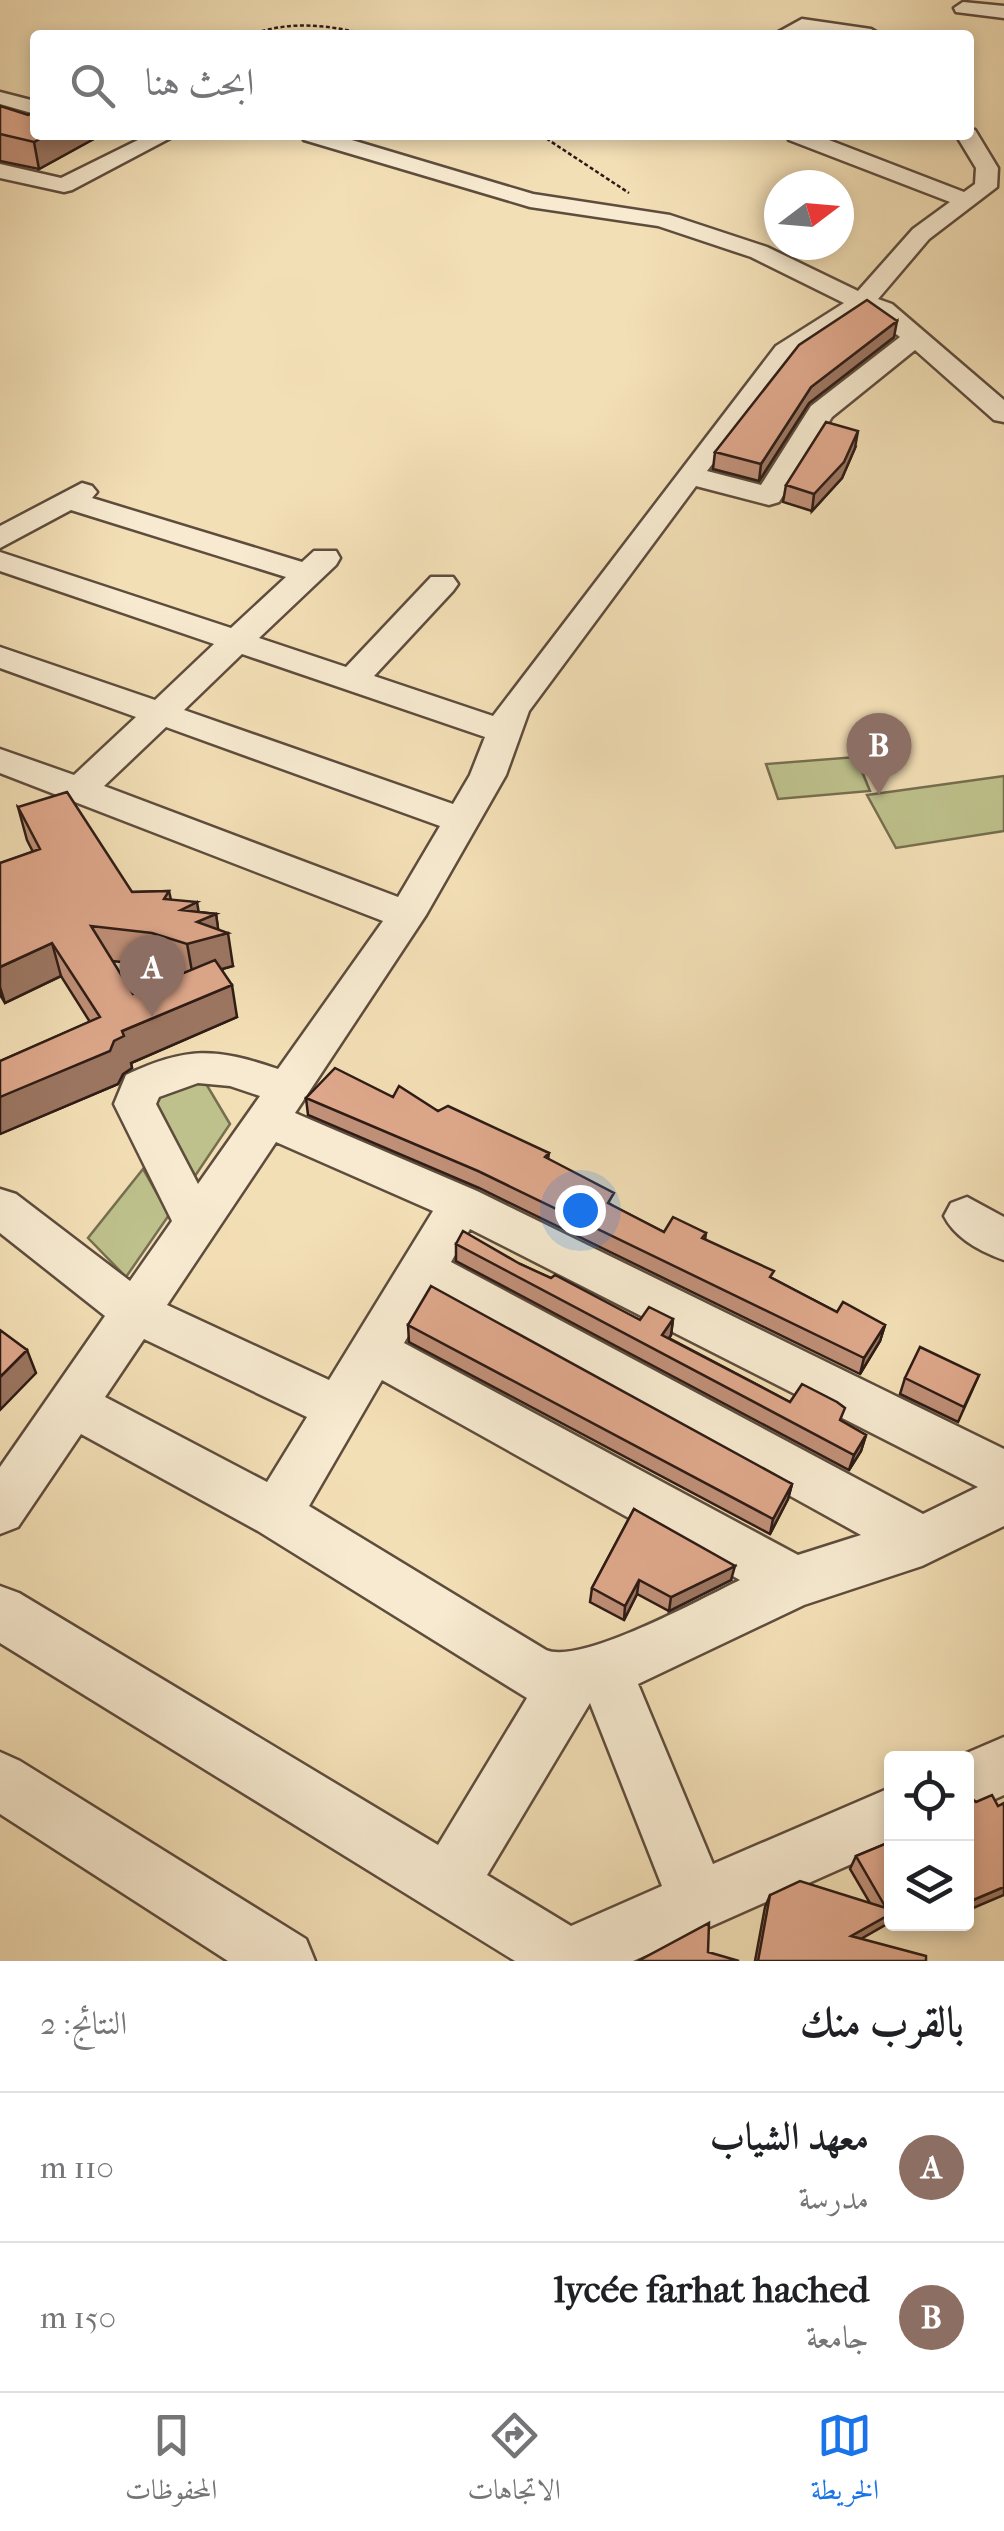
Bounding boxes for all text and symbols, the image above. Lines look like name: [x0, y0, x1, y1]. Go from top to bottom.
search box: [30, 30, 974, 140]
icon: search: [65, 58, 120, 113]
text: ابحث هنا: [145, 60, 255, 105]
north arrow: [764, 170, 854, 260]
pin: B: [846, 712, 912, 795]
pin: A: [120, 934, 184, 1017]
your location: [555, 1185, 606, 1236]
map controls: [884, 1751, 974, 1931]
button: locate: [884, 1751, 974, 1841]
button: layers: [884, 1841, 974, 1931]
text: بالقرب منك: [800, 1998, 964, 2047]
text: النتائج: 2: [40, 2005, 127, 2042]
text: معهد الشياب: [710, 2114, 869, 2159]
text: 110 m: [40, 2149, 114, 2186]
text: A: [921, 2149, 942, 2186]
text: مدرسة: [798, 2180, 869, 2217]
text: lycée farhat hached: [554, 2267, 869, 2312]
text: 150 m: [40, 2299, 116, 2336]
text: B: [921, 2299, 942, 2336]
text: جامعة: [806, 2319, 869, 2356]
tab: المحفوظات: [125, 2408, 217, 2517]
tab: الاتجاهات: [467, 2408, 561, 2517]
tab: الخريطة: [811, 2408, 879, 2517]

